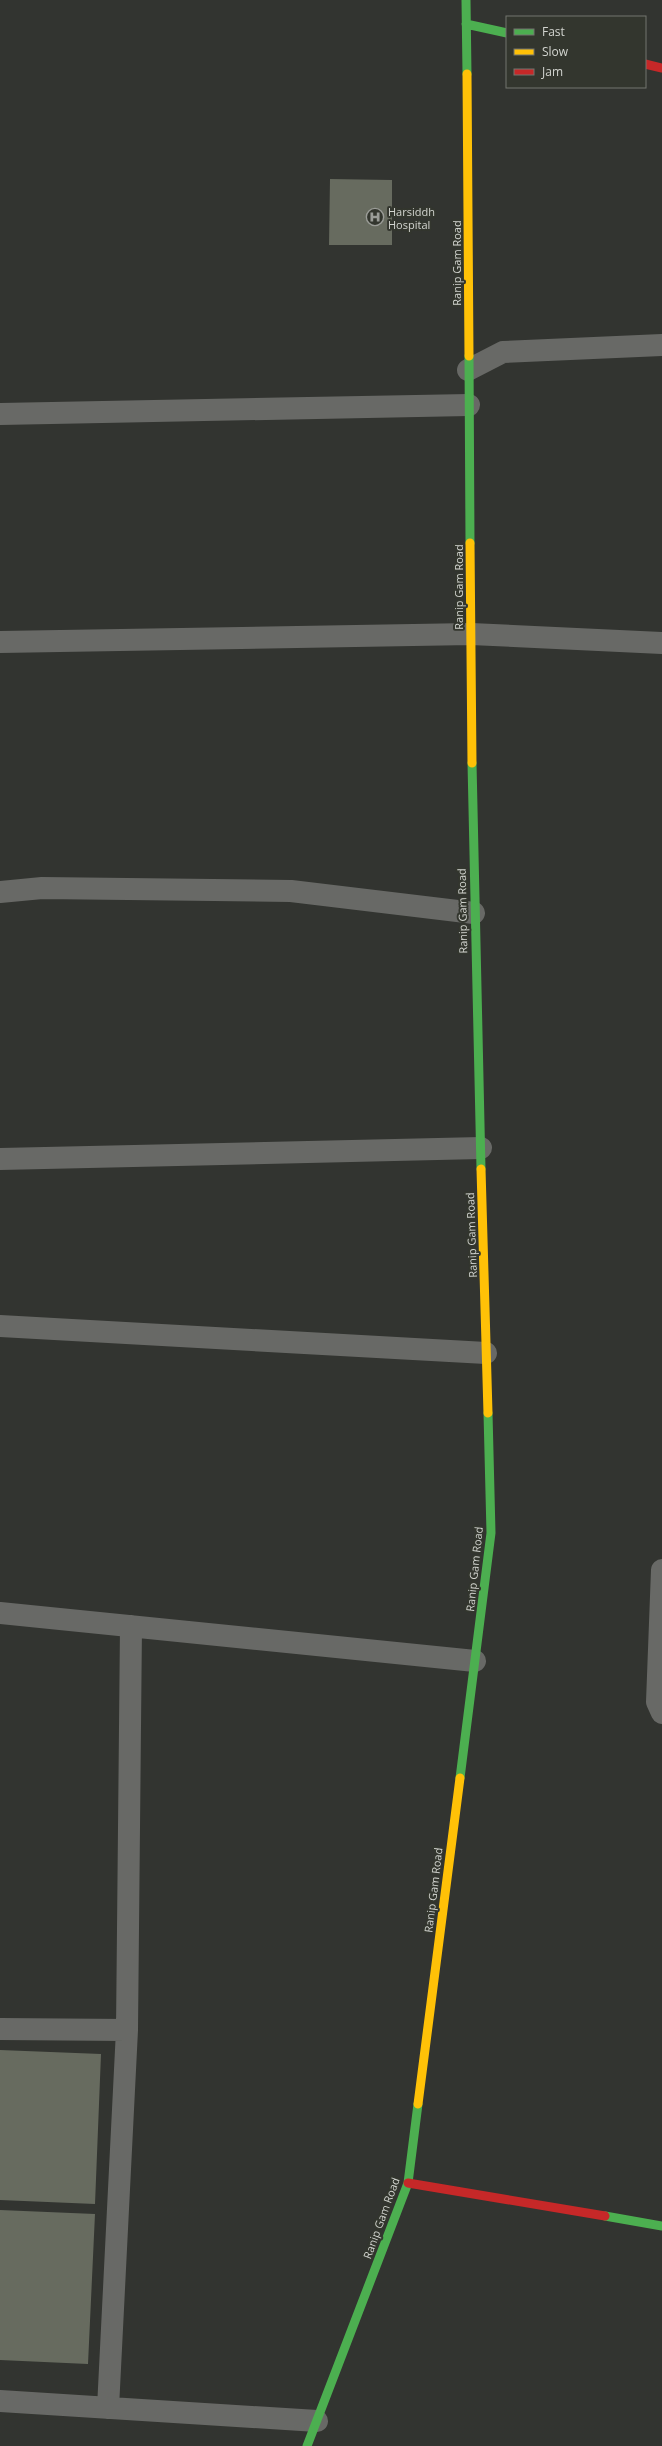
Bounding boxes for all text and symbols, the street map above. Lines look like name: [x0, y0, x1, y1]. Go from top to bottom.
legend: [506, 16, 646, 88]
text: Fast: [542, 23, 565, 40]
text: Slow: [542, 43, 569, 60]
text: Jam: [541, 63, 563, 80]
place label: Harsiddh Hospital: [388, 204, 435, 232]
hospital icon: Harsiddh Hospital: [365, 207, 385, 227]
street label: Ranip Gam Road: [449, 220, 464, 306]
street label: Ranip Gam Road: [451, 544, 466, 630]
street label: Ranip Gam Road: [454, 868, 470, 954]
street label: Ranip Gam Road: [462, 1192, 480, 1278]
street label: Ranip Gam Road: [462, 1526, 486, 1612]
street label: Ranip Gam Road: [420, 1847, 446, 1933]
street label: Ranip Gam Road: [359, 2175, 403, 2261]

